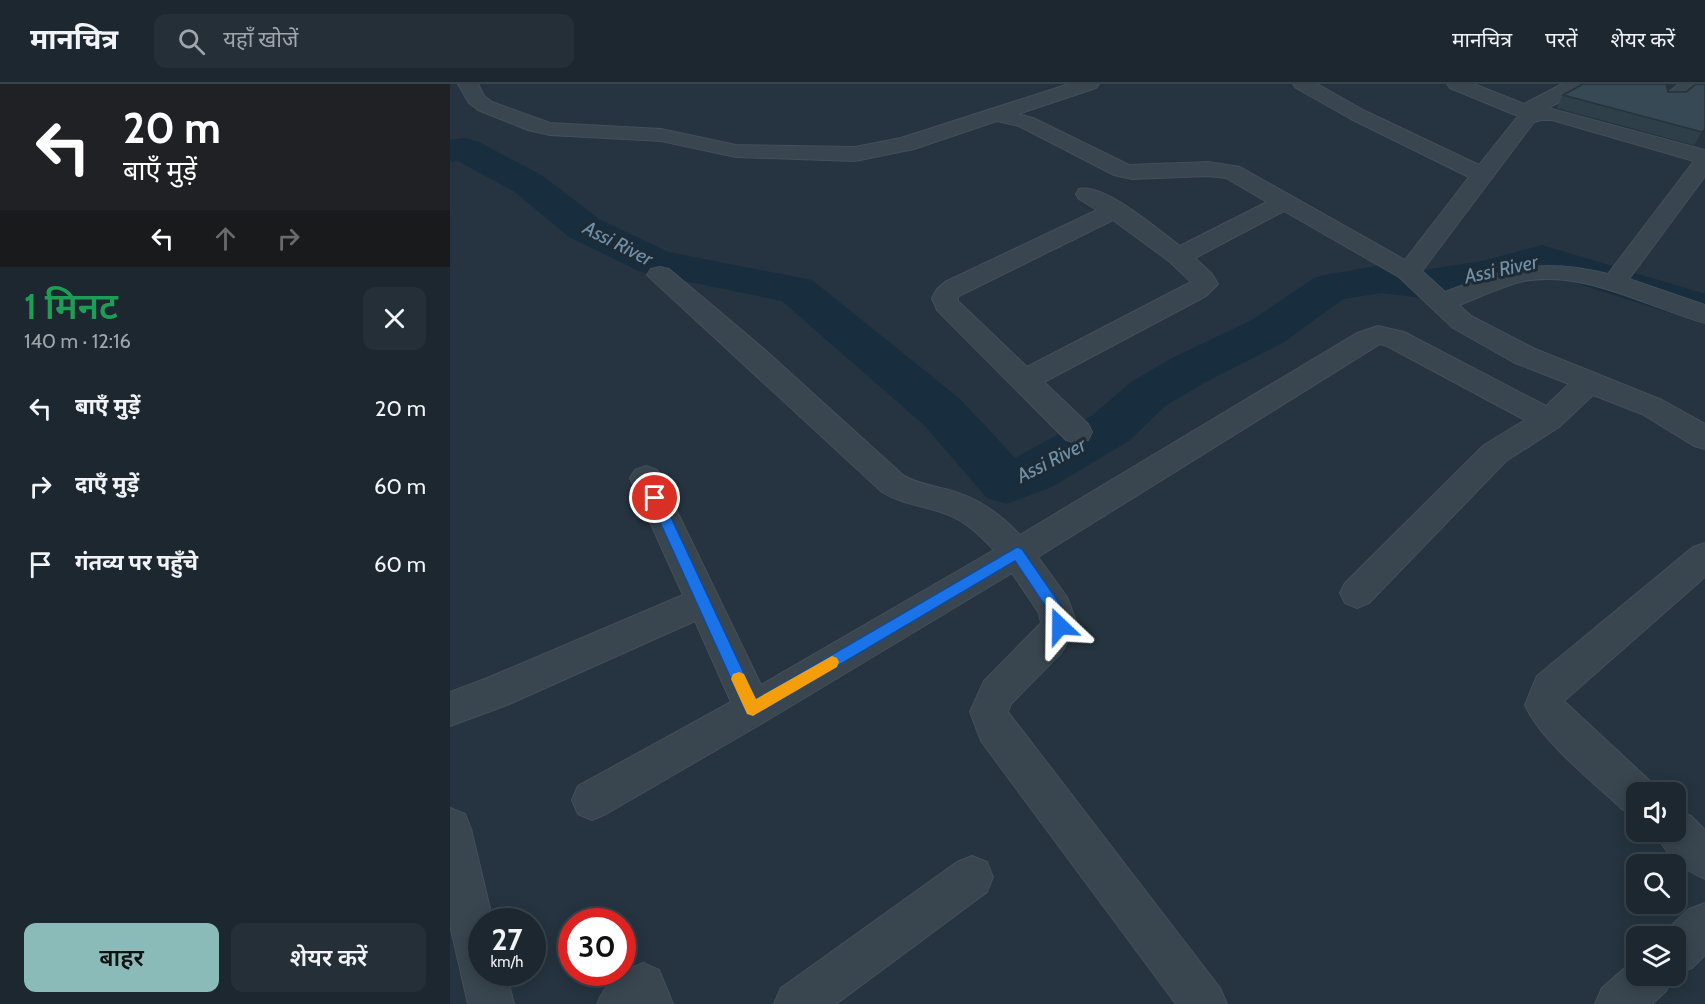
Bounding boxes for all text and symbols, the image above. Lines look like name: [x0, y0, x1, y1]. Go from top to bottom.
search box: [154, 14, 574, 68]
text: मानचित्र: [30, 22, 118, 56]
icon: search: [175, 25, 208, 58]
text: यहाँ खोजें: [223, 26, 298, 53]
text: मानचित्र: [1452, 27, 1512, 52]
text: परतें: [1545, 27, 1578, 52]
text: शेयर करें: [1611, 27, 1675, 52]
text: 20 m: [123, 102, 221, 154]
icon: left: [24, 108, 102, 186]
text: बाएँ मुड़ें: [123, 154, 197, 187]
water label: Assi River: [578, 215, 657, 271]
icon: left: [146, 222, 179, 255]
icon: ahead: [209, 222, 242, 255]
icon: right: [272, 222, 305, 255]
water label: Assi River: [1461, 249, 1541, 289]
text: 1 मिनट: [24, 284, 118, 328]
button: close: [363, 287, 426, 350]
text: 140 m · 12:16: [24, 329, 131, 353]
icon: left: [24, 392, 57, 425]
text: बाएँ मुड़ें: [75, 393, 140, 420]
text: 20 m: [375, 395, 426, 422]
water label: Assi River: [1011, 432, 1090, 488]
icon: right: [24, 470, 57, 503]
text: दाएँ मुड़ें: [75, 471, 139, 498]
pin: [629, 472, 680, 523]
text: 60 m: [374, 473, 426, 500]
icon: arrive: [638, 481, 671, 514]
icon: arrive: [24, 548, 57, 581]
text: गंतव्य पर पहुँचे: [75, 549, 198, 576]
text: 60 m: [374, 551, 426, 578]
position arrow: [1028, 594, 1092, 658]
map controls: [1626, 782, 1686, 986]
button: sound: [1626, 782, 1686, 842]
button: search: [1626, 854, 1686, 914]
speed limit sign: 30: [558, 908, 636, 986]
text: 27: [491, 921, 523, 958]
button: बाहर: [24, 923, 219, 992]
button: शेयर करें: [231, 923, 426, 992]
button: layers: [1626, 926, 1686, 986]
text: km/h: [491, 953, 523, 971]

